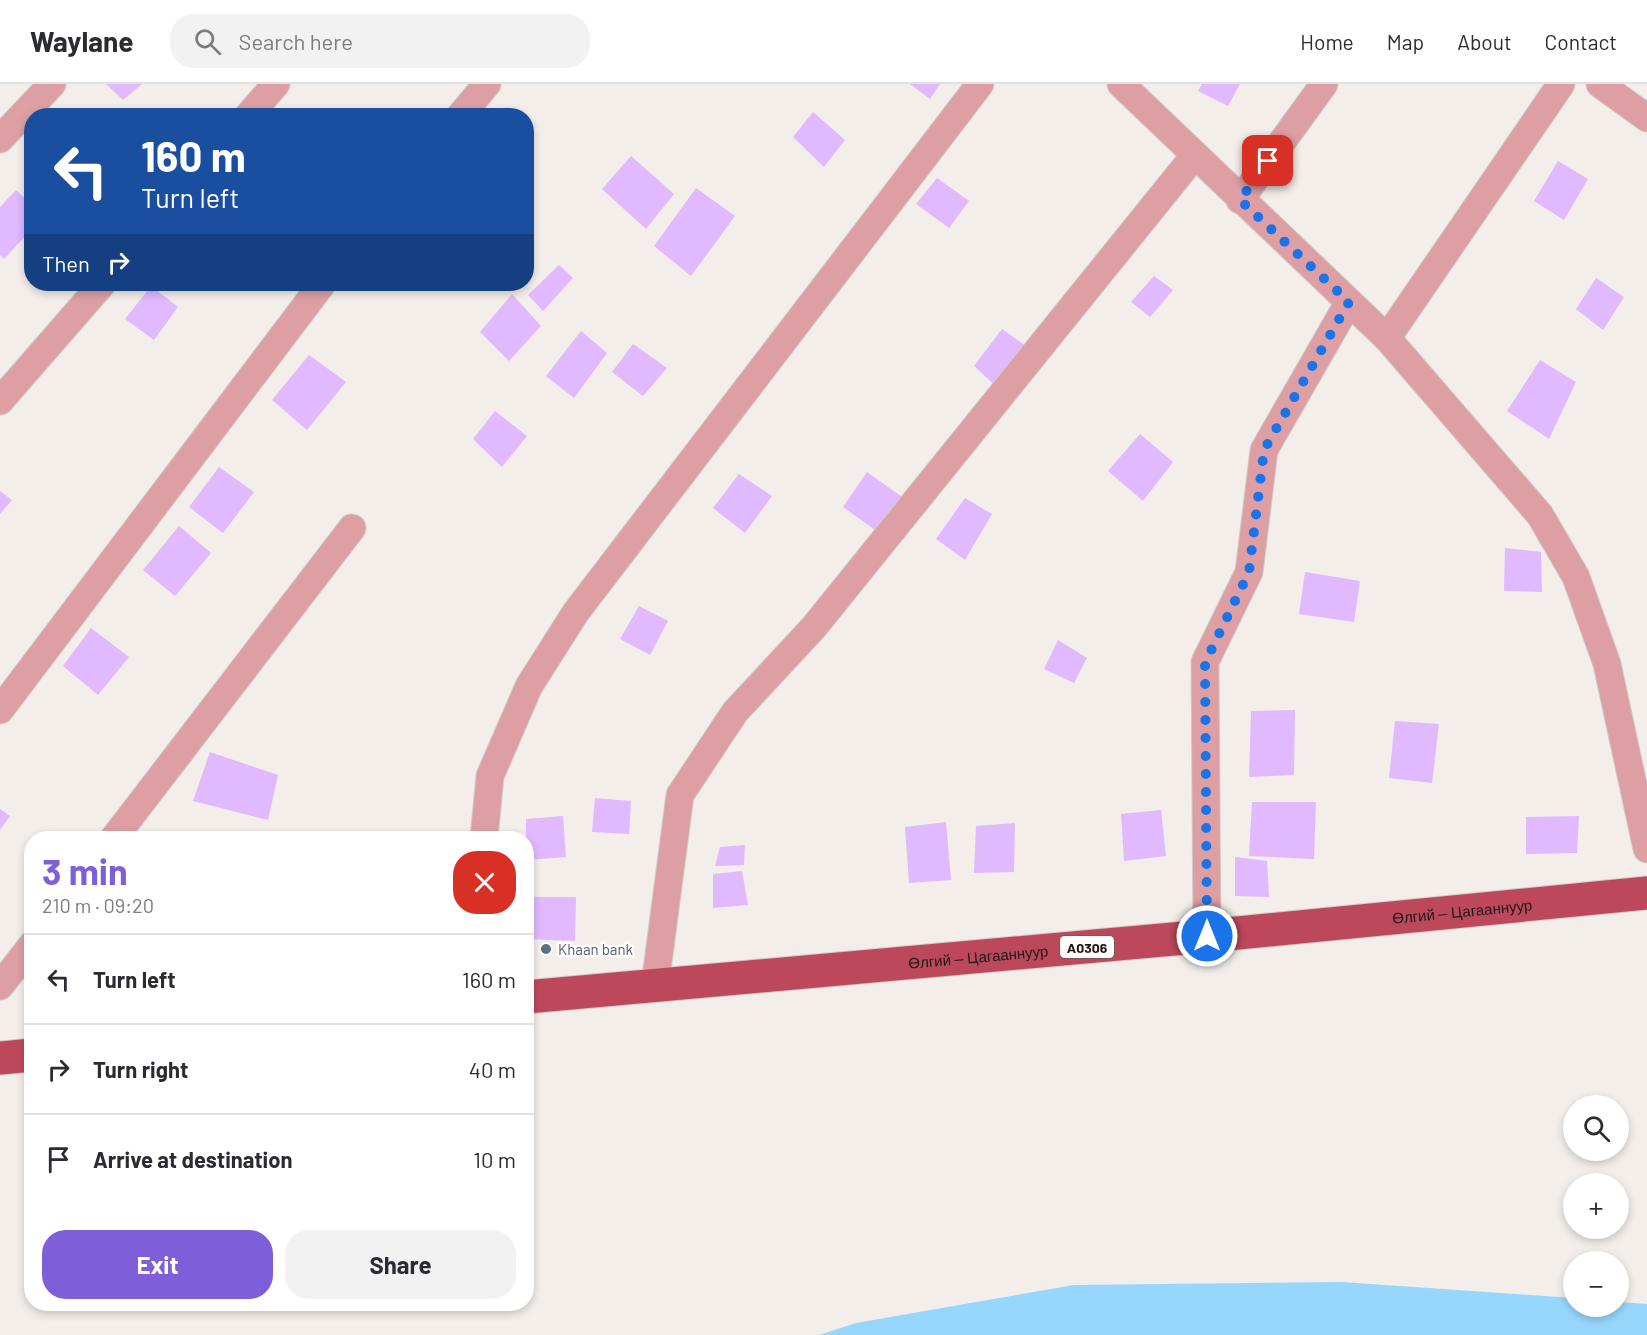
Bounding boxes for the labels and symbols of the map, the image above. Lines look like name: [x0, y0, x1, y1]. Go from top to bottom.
pin: [1242, 135, 1293, 186]
street label: Өлгий — Цагааннуур: [1391, 895, 1533, 927]
position arrow: [1175, 904, 1239, 968]
road number: A0306: [1060, 936, 1114, 958]
place label: Khaan bank: [558, 940, 634, 958]
street label: Өлгий — Цагааннуур: [907, 941, 1049, 972]
marker: Khaan bank: [539, 942, 553, 956]

